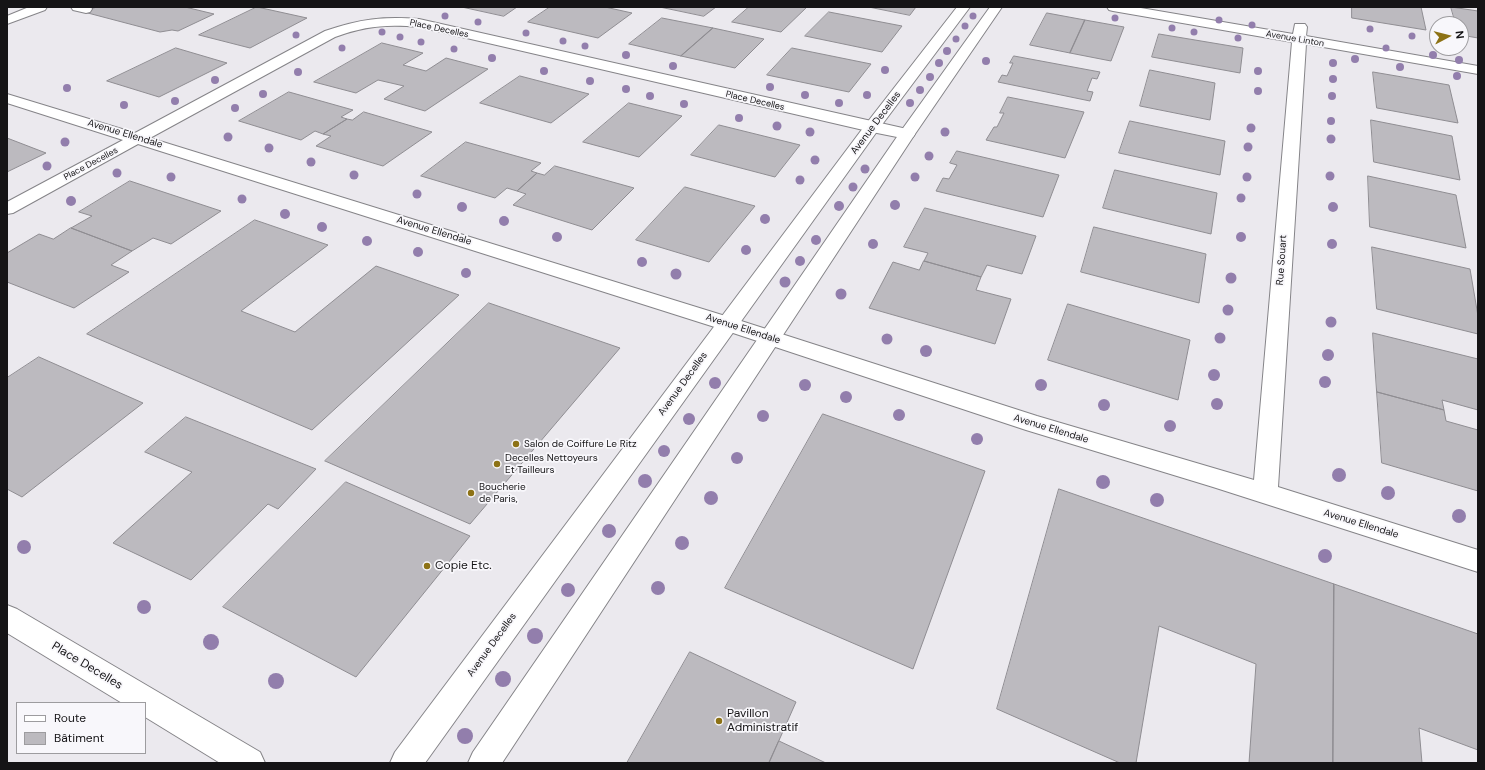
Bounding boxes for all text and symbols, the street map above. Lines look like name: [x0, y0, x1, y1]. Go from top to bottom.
north arrow: [1429, 16, 1469, 56]
street label: Place Decelles: [409, 17, 469, 41]
street label: Avenue Linton: [1265, 29, 1325, 49]
text: N: [1452, 30, 1467, 39]
street label: Place Decelles: [725, 89, 785, 113]
street label: Avenue Decelles: [848, 89, 904, 157]
street label: Avenue Ellendale: [86, 117, 164, 151]
street label: Place Decelles: [62, 145, 120, 183]
street label: Avenue Ellendale: [395, 214, 473, 248]
street label: Rue Souart: [1274, 234, 1290, 286]
street label: Avenue Ellendale: [704, 311, 782, 347]
street label: Avenue Decelles: [656, 350, 710, 418]
street label: Avenue Ellendale: [1012, 412, 1090, 446]
place label: Salon de Coiffure Le Ritz: [524, 438, 637, 450]
marker: Salon de Coiffure Le Ritz: [511, 439, 521, 449]
place label: Decelles Nettoyeurs Et Tailleurs: [505, 452, 598, 476]
marker: Decelles Nettoyeurs Et Tailleurs: [492, 459, 502, 469]
place label: Boucherie de Paris,: [479, 481, 526, 504]
marker: Boucherie de Paris,: [466, 488, 476, 498]
street label: Avenue Ellendale: [1322, 507, 1400, 541]
place label: Copie Etc.: [435, 559, 492, 573]
marker: Copie Etc.: [422, 561, 432, 571]
street label: Avenue Decelles: [465, 611, 519, 679]
street label: Place Decelles: [49, 639, 125, 693]
legend: [16, 702, 146, 754]
place label: Pavillon Administratif: [727, 707, 798, 735]
text: Route: [54, 710, 86, 726]
marker: Pavillon Administratif: [714, 716, 724, 726]
text: Bâtiment: [54, 730, 104, 746]

